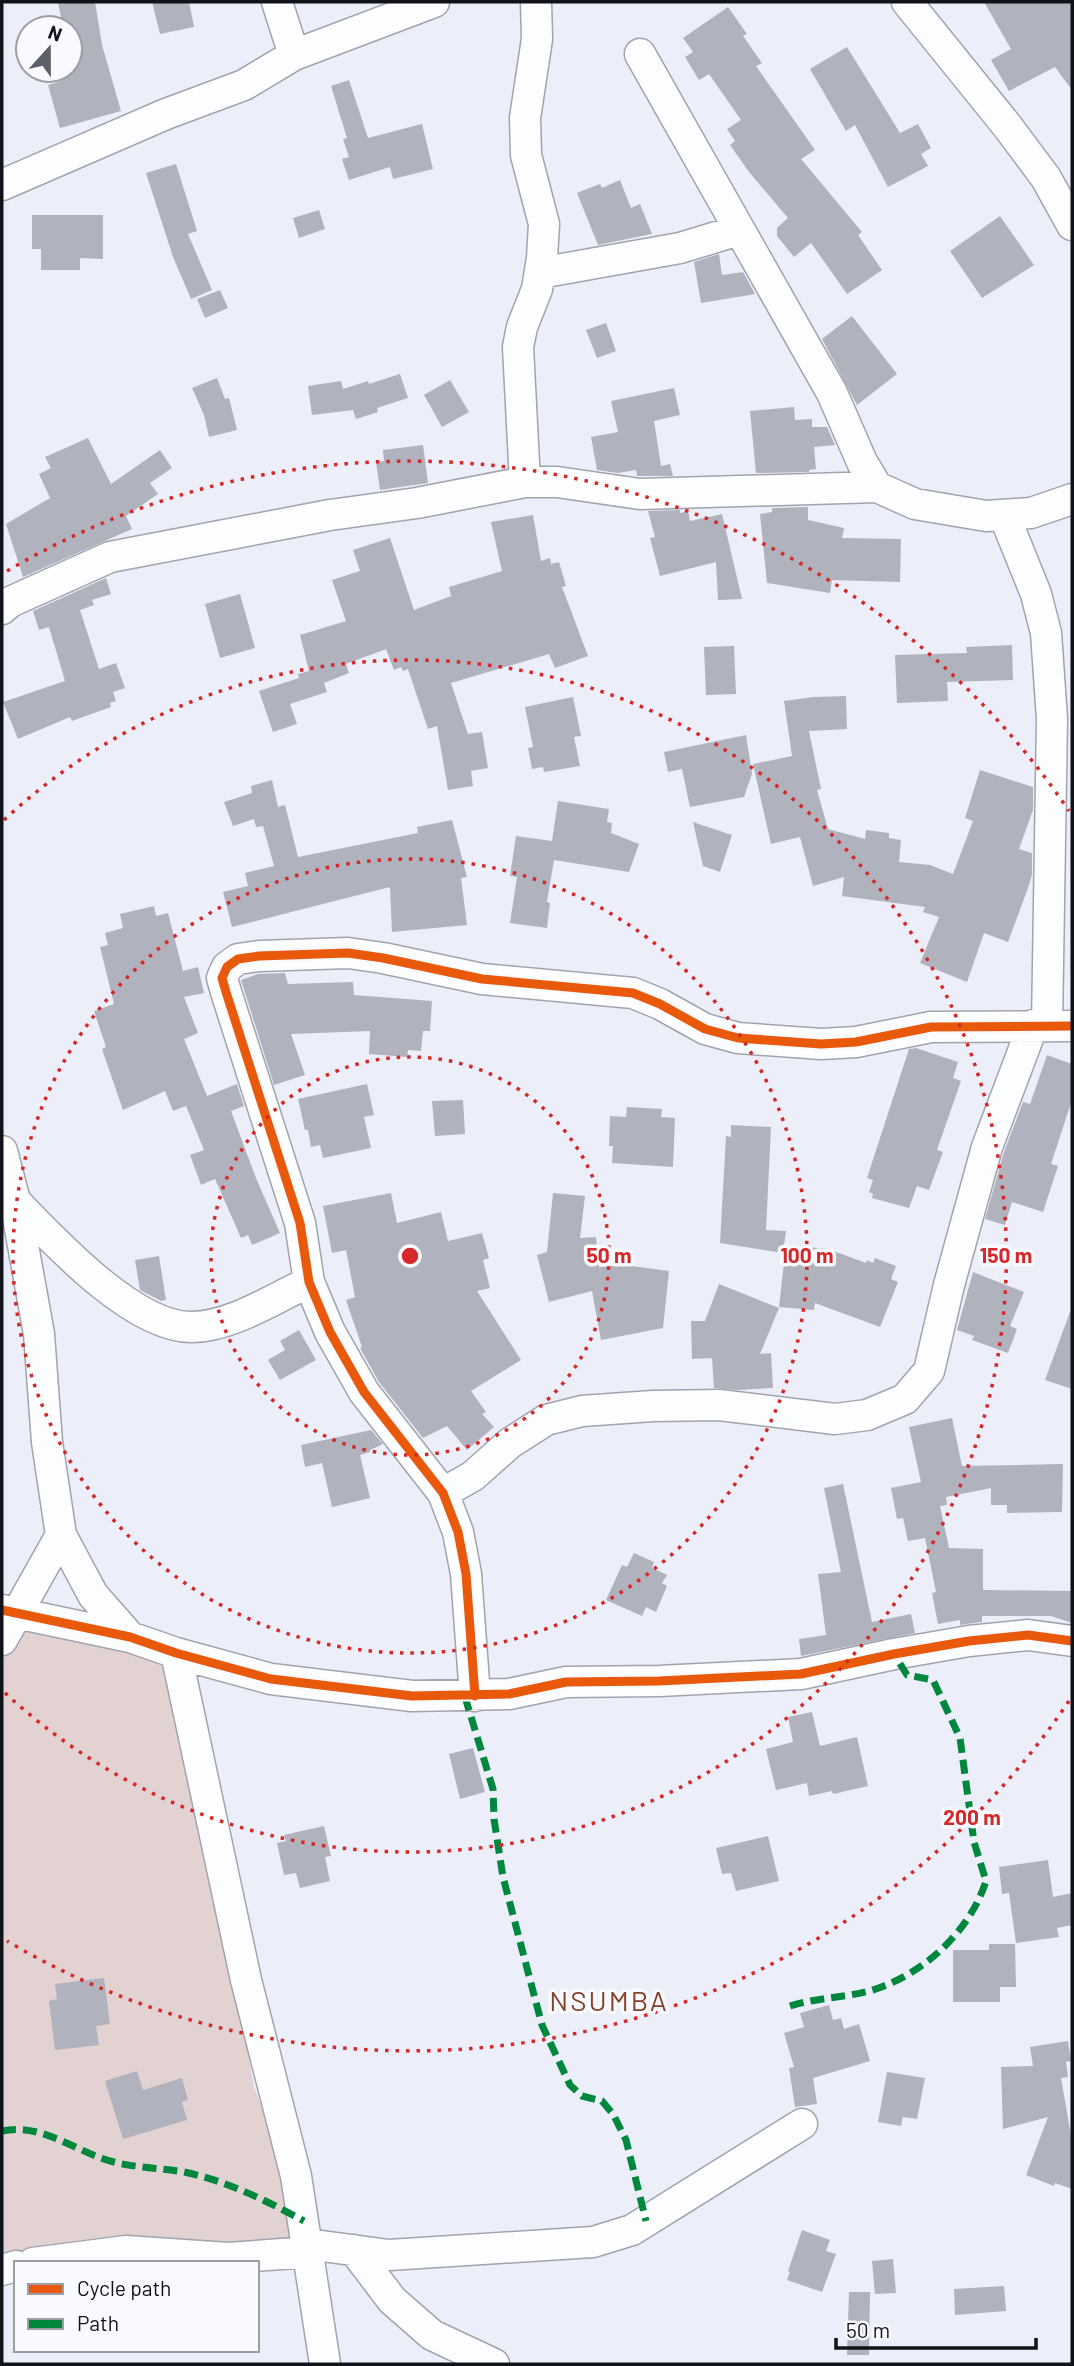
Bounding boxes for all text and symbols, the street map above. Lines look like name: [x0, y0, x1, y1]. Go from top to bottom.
north arrow: [14, 14, 84, 84]
text: N: [45, 20, 65, 46]
text: 50 m: [586, 1242, 632, 1267]
text: 100 m: [780, 1242, 834, 1267]
text: 150 m: [980, 1242, 1032, 1267]
centre of rings: [398, 1244, 422, 1268]
text: 200 m: [943, 1804, 1001, 1829]
district label: NSUMBA: [549, 1983, 669, 2017]
legend: [14, 2261, 259, 2352]
text: Cycle path: [77, 2275, 171, 2300]
scale bar: [836, 2306, 1036, 2350]
text: Path: [77, 2310, 119, 2335]
text: 50 m: [846, 2317, 890, 2342]

